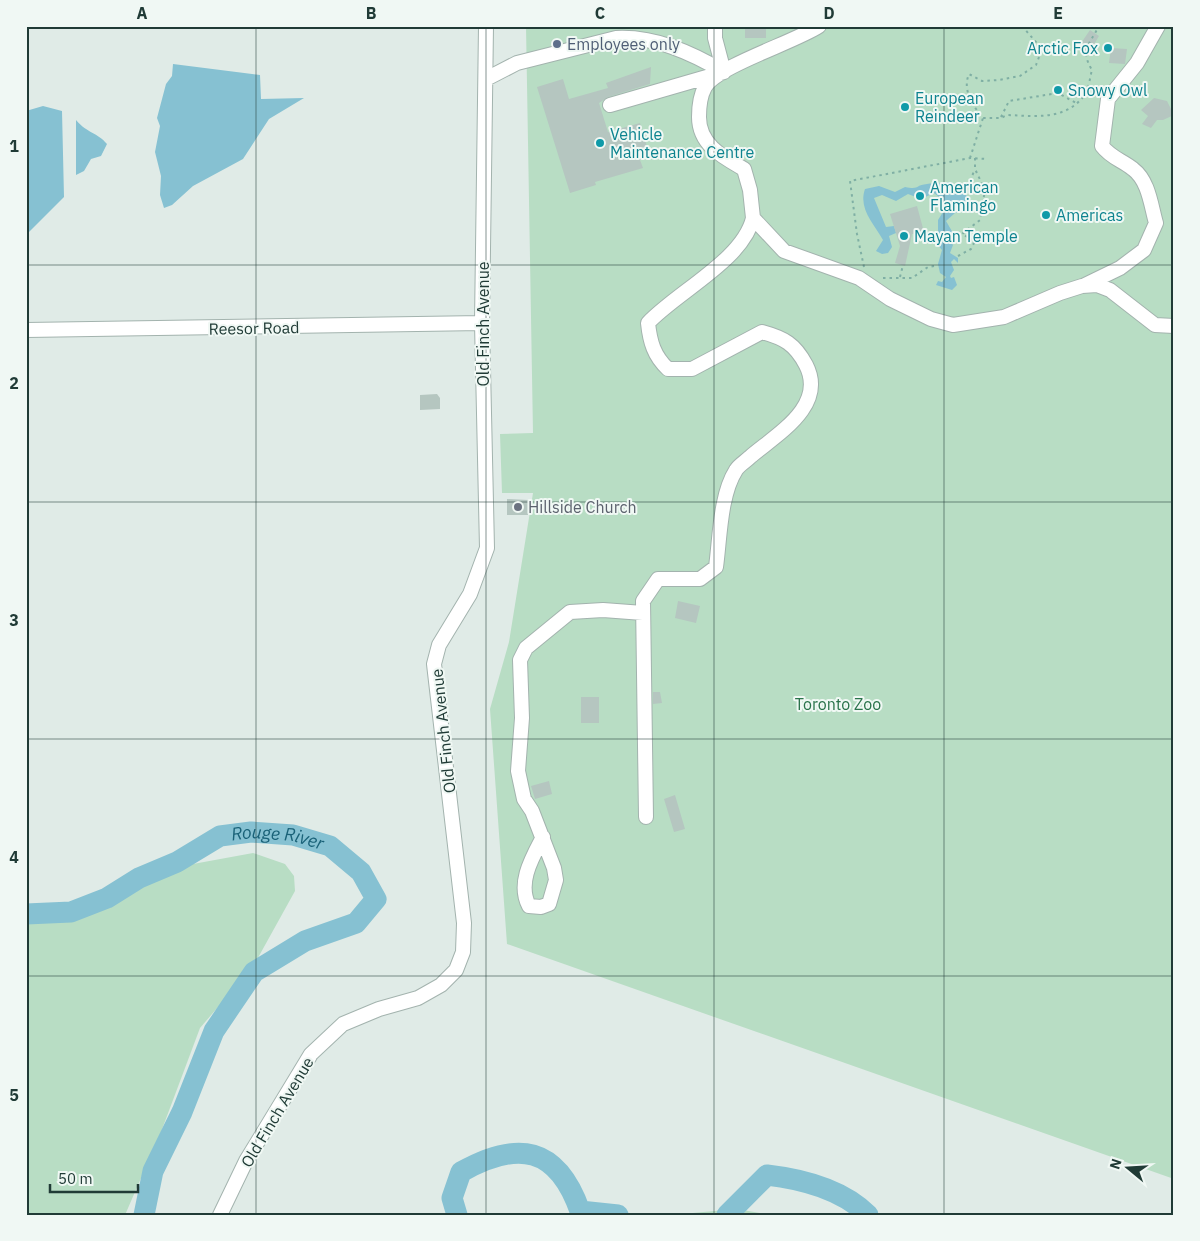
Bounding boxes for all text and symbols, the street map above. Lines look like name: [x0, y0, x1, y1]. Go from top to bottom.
text: A: [137, 3, 148, 23]
text: B: [366, 3, 377, 23]
text: C: [595, 3, 605, 23]
text: D: [823, 3, 835, 23]
text: E: [1053, 3, 1063, 23]
place label: Employees only: [567, 34, 680, 54]
marker: Employees only: [551, 38, 563, 50]
place label: Arctic Fox: [1027, 38, 1098, 58]
marker: Arctic Fox: [1102, 42, 1114, 54]
place label: Snowy Owl: [1068, 80, 1147, 100]
marker: Snowy Owl: [1052, 84, 1064, 96]
place label: European Reindeer: [915, 88, 984, 126]
marker: European Reindeer: [899, 101, 911, 113]
place label: Vehicle Maintenance Centre: [610, 124, 754, 162]
text: 1: [9, 136, 19, 156]
marker: Vehicle Maintenance Centre: [594, 137, 606, 149]
place label: American Flamingo: [930, 177, 999, 215]
marker: American Flamingo: [914, 190, 926, 202]
place label: Americas: [1056, 205, 1123, 225]
marker: Americas: [1040, 209, 1052, 221]
place label: Mayan Temple: [914, 226, 1018, 246]
marker: Mayan Temple: [898, 230, 910, 242]
street label: Old Finch Avenue: [473, 261, 493, 387]
street label: Reesor Road: [208, 317, 300, 339]
text: 2: [9, 373, 19, 393]
place label: Hillside Church: [528, 497, 637, 517]
marker: Hillside Church: [512, 501, 524, 513]
text: 3: [9, 610, 19, 630]
street label: Old Finch Avenue: [426, 668, 459, 794]
park label: Toronto Zoo: [795, 694, 881, 714]
water label: Rouge River: [230, 820, 327, 855]
text: 4: [9, 847, 19, 867]
street label: Old Finch Avenue: [236, 1053, 318, 1171]
text: 5: [9, 1085, 19, 1105]
north arrow: [1102, 1144, 1152, 1194]
text: N: [1106, 1156, 1126, 1172]
scale bar: [50, 1161, 138, 1193]
text: 50 m: [58, 1169, 93, 1188]

